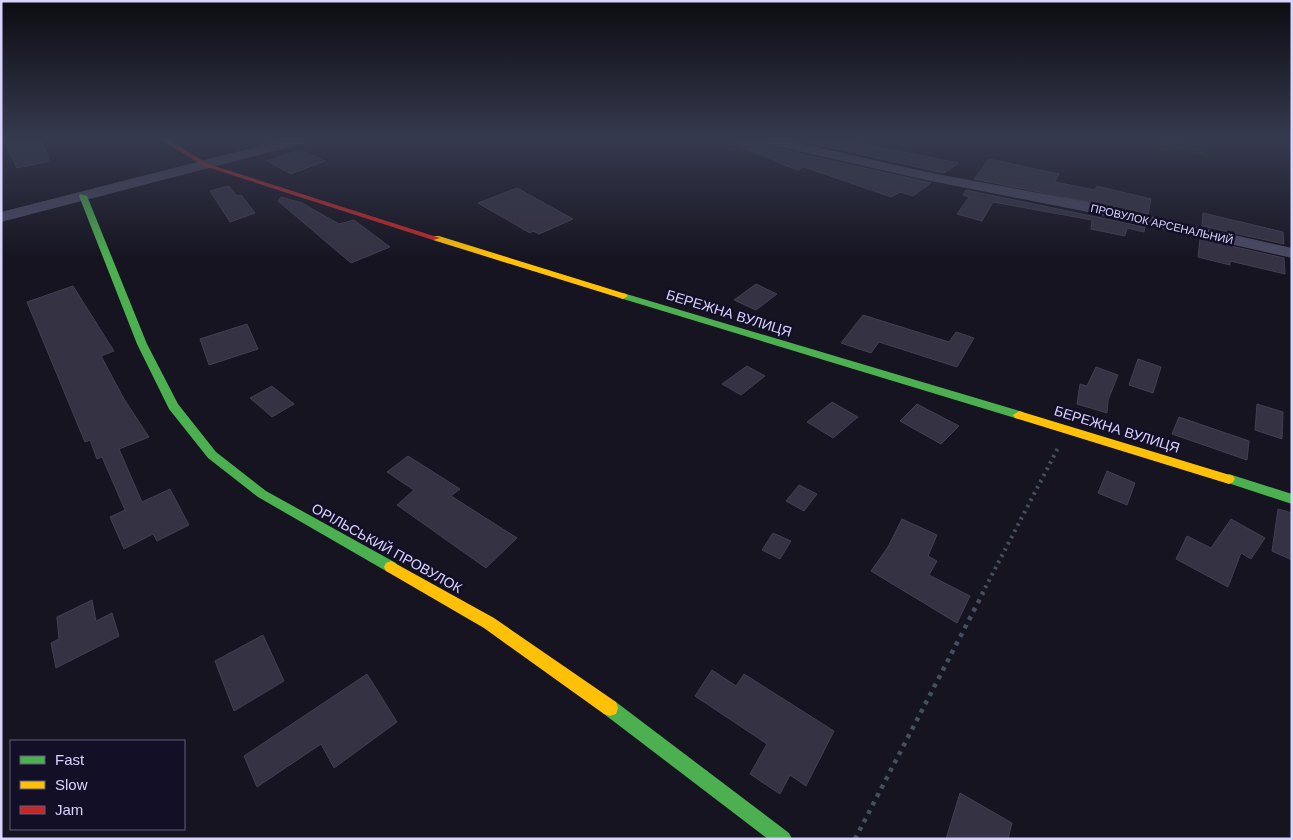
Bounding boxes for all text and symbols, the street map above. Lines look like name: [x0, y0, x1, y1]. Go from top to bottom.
street label: ПРОВУЛОК АРСЕНАЛЬНИЙ: [1090, 202, 1234, 246]
street label: БЕРЕЖНА ВУЛИЦЯ: [664, 286, 794, 340]
street label: БЕРЕЖНА ВУЛИЦЯ: [1052, 402, 1182, 456]
street label: ОРІЛЬСЬКИЙ ПРОВУЛОК: [309, 499, 466, 596]
legend: [10, 740, 185, 830]
text: Fast: [55, 751, 85, 768]
text: Slow: [55, 776, 88, 793]
text: Jam: [55, 801, 83, 818]

